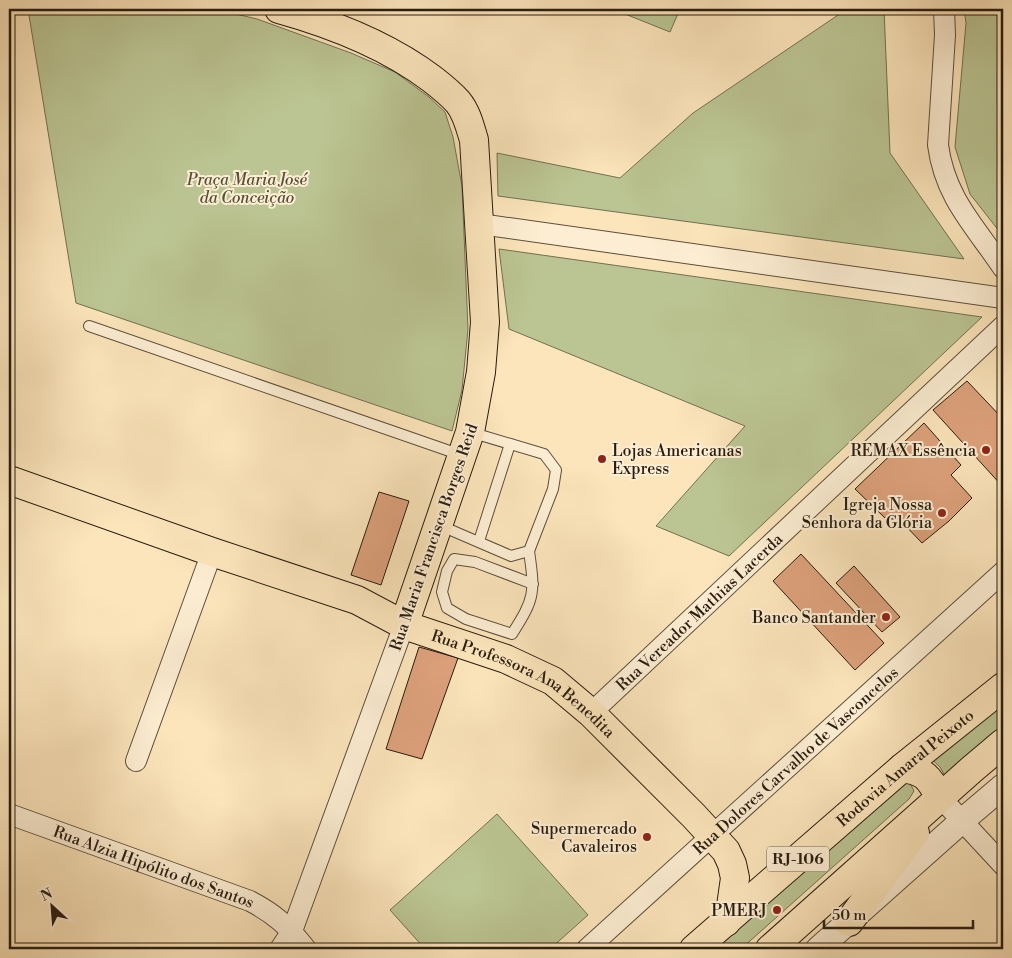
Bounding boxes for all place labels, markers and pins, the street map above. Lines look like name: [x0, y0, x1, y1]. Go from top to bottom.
place label: Lojas Americanas Express: [612, 441, 742, 479]
place label: REMAX Essência: [851, 441, 977, 461]
marker: REMAX Essência: [980, 444, 992, 456]
marker: Lojas Americanas Express: [596, 453, 608, 465]
place label: Igreja Nossa Senhora da Glória: [802, 495, 933, 533]
marker: Igreja Nossa Senhora da Glória: [936, 507, 948, 519]
place label: Banco Santander: [751, 608, 876, 628]
marker: Banco Santander: [880, 611, 892, 623]
place label: Supermercado Cavaleiros: [531, 819, 637, 857]
marker: Supermercado Cavaleiros: [641, 831, 653, 843]
place label: PMERJ: [711, 901, 767, 921]
marker: PMERJ: [771, 904, 783, 916]

